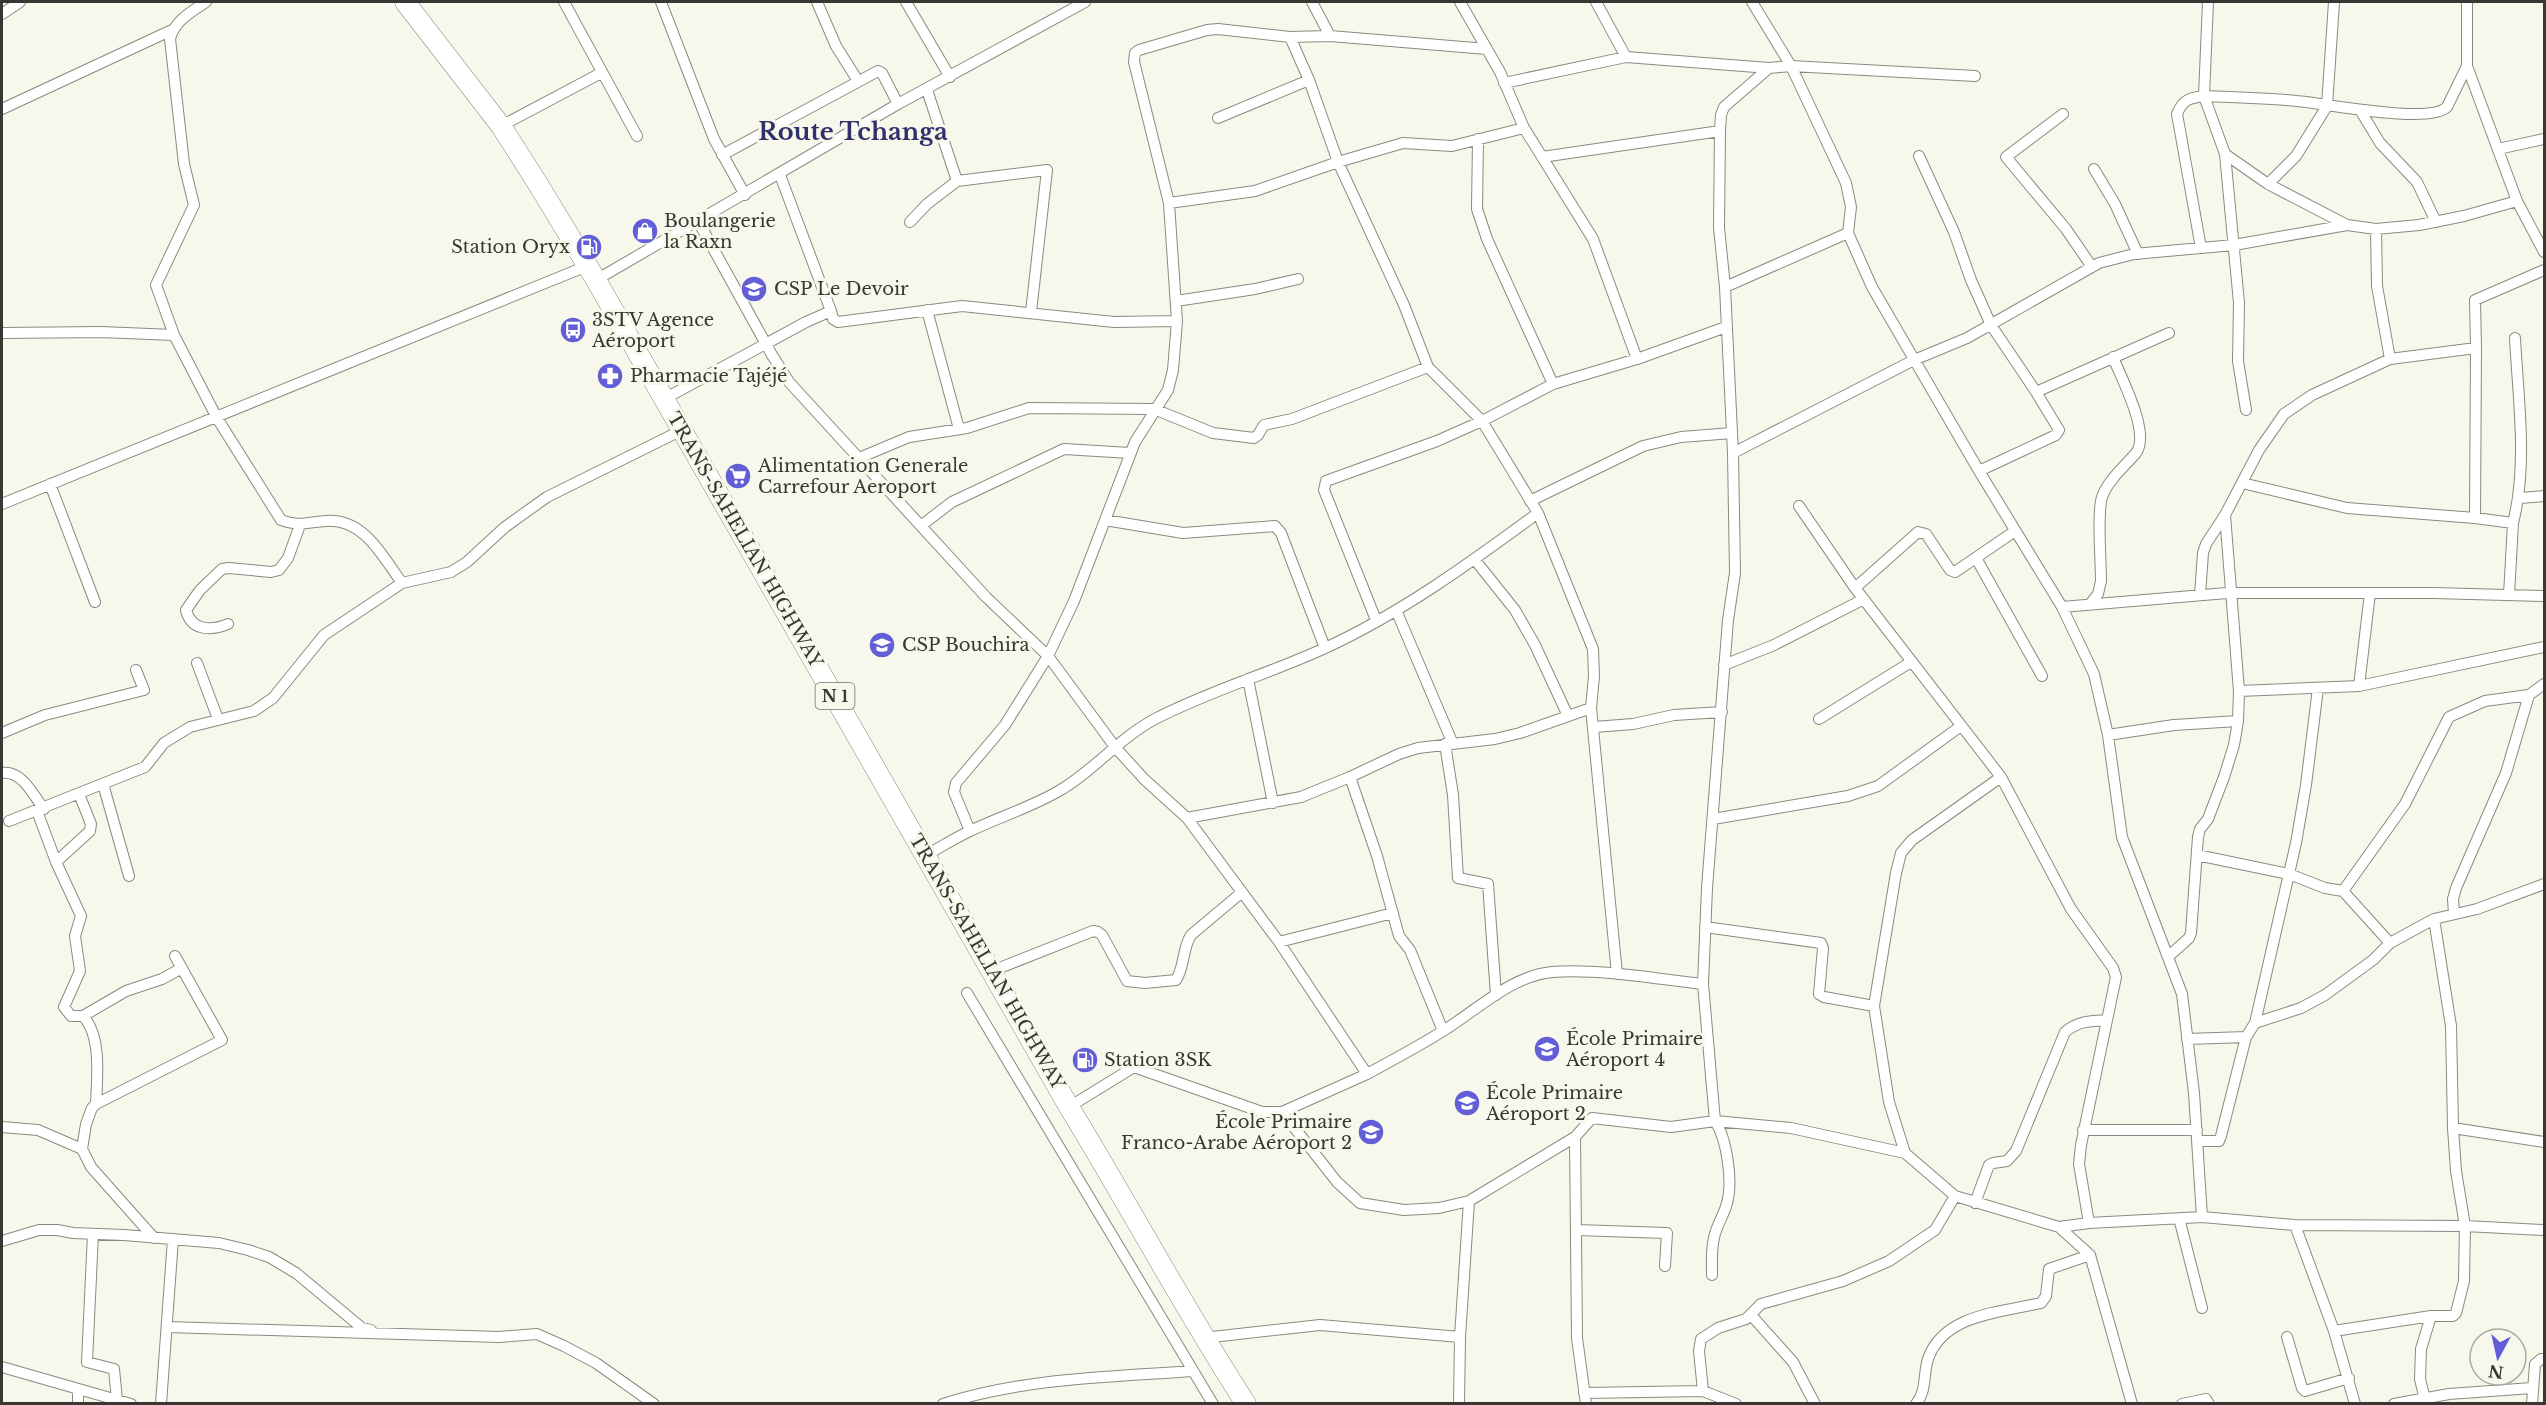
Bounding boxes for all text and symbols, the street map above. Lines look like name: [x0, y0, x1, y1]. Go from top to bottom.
district label: Route Tchanga: [758, 117, 948, 146]
place label: Boulangerie la Raxn: [664, 210, 776, 253]
shop icon: Boulangerie la Raxn: [630, 216, 660, 246]
fuel station icon: Station Oryx: [574, 232, 604, 262]
place label: Station Oryx: [451, 236, 570, 258]
school or university icon: CSP Le Devoir: [739, 274, 769, 304]
place label: CSP Le Devoir: [774, 278, 909, 300]
place label: 3STV Agence Aéroport: [591, 309, 714, 352]
bus stop icon: 3STV Agence Aéroport: [558, 315, 588, 345]
pharmacy icon: Pharmacie Tajéjé: [595, 361, 625, 391]
place label: Pharmacie Tajéjé: [630, 365, 787, 387]
street label: TRANS-SAHELIAN HIGHWAY: [663, 408, 828, 672]
place label: Alimentation Generale Carrefour Aeroport: [757, 455, 968, 498]
supermarket icon: Alimentation Generale Carrefour Aeroport: [723, 461, 753, 491]
school or university icon: CSP Bouchira: [867, 630, 897, 660]
place label: CSP Bouchira: [902, 634, 1029, 656]
road number: N 1: [816, 683, 854, 709]
street label: TRANS-SAHELIAN HIGHWAY: [905, 830, 1070, 1094]
place label: École Primaire Aéroport 4: [1565, 1027, 1703, 1071]
school or university icon: École Primaire Aéroport 4: [1532, 1034, 1562, 1064]
fuel station icon: Station 3SK: [1070, 1045, 1100, 1075]
place label: Station 3SK: [1104, 1049, 1212, 1071]
place label: École Primaire Aéroport 2: [1485, 1081, 1623, 1125]
school or university icon: École Primaire Aéroport 2: [1452, 1088, 1482, 1118]
place label: École Primaire Franco-Arabe Aéroport 2: [1121, 1110, 1352, 1154]
school or university icon: École Primaire Franco-Arabe Aéroport 2: [1356, 1117, 1386, 1147]
north arrow: [2468, 1327, 2528, 1387]
text: N: [2487, 1361, 2505, 1383]

